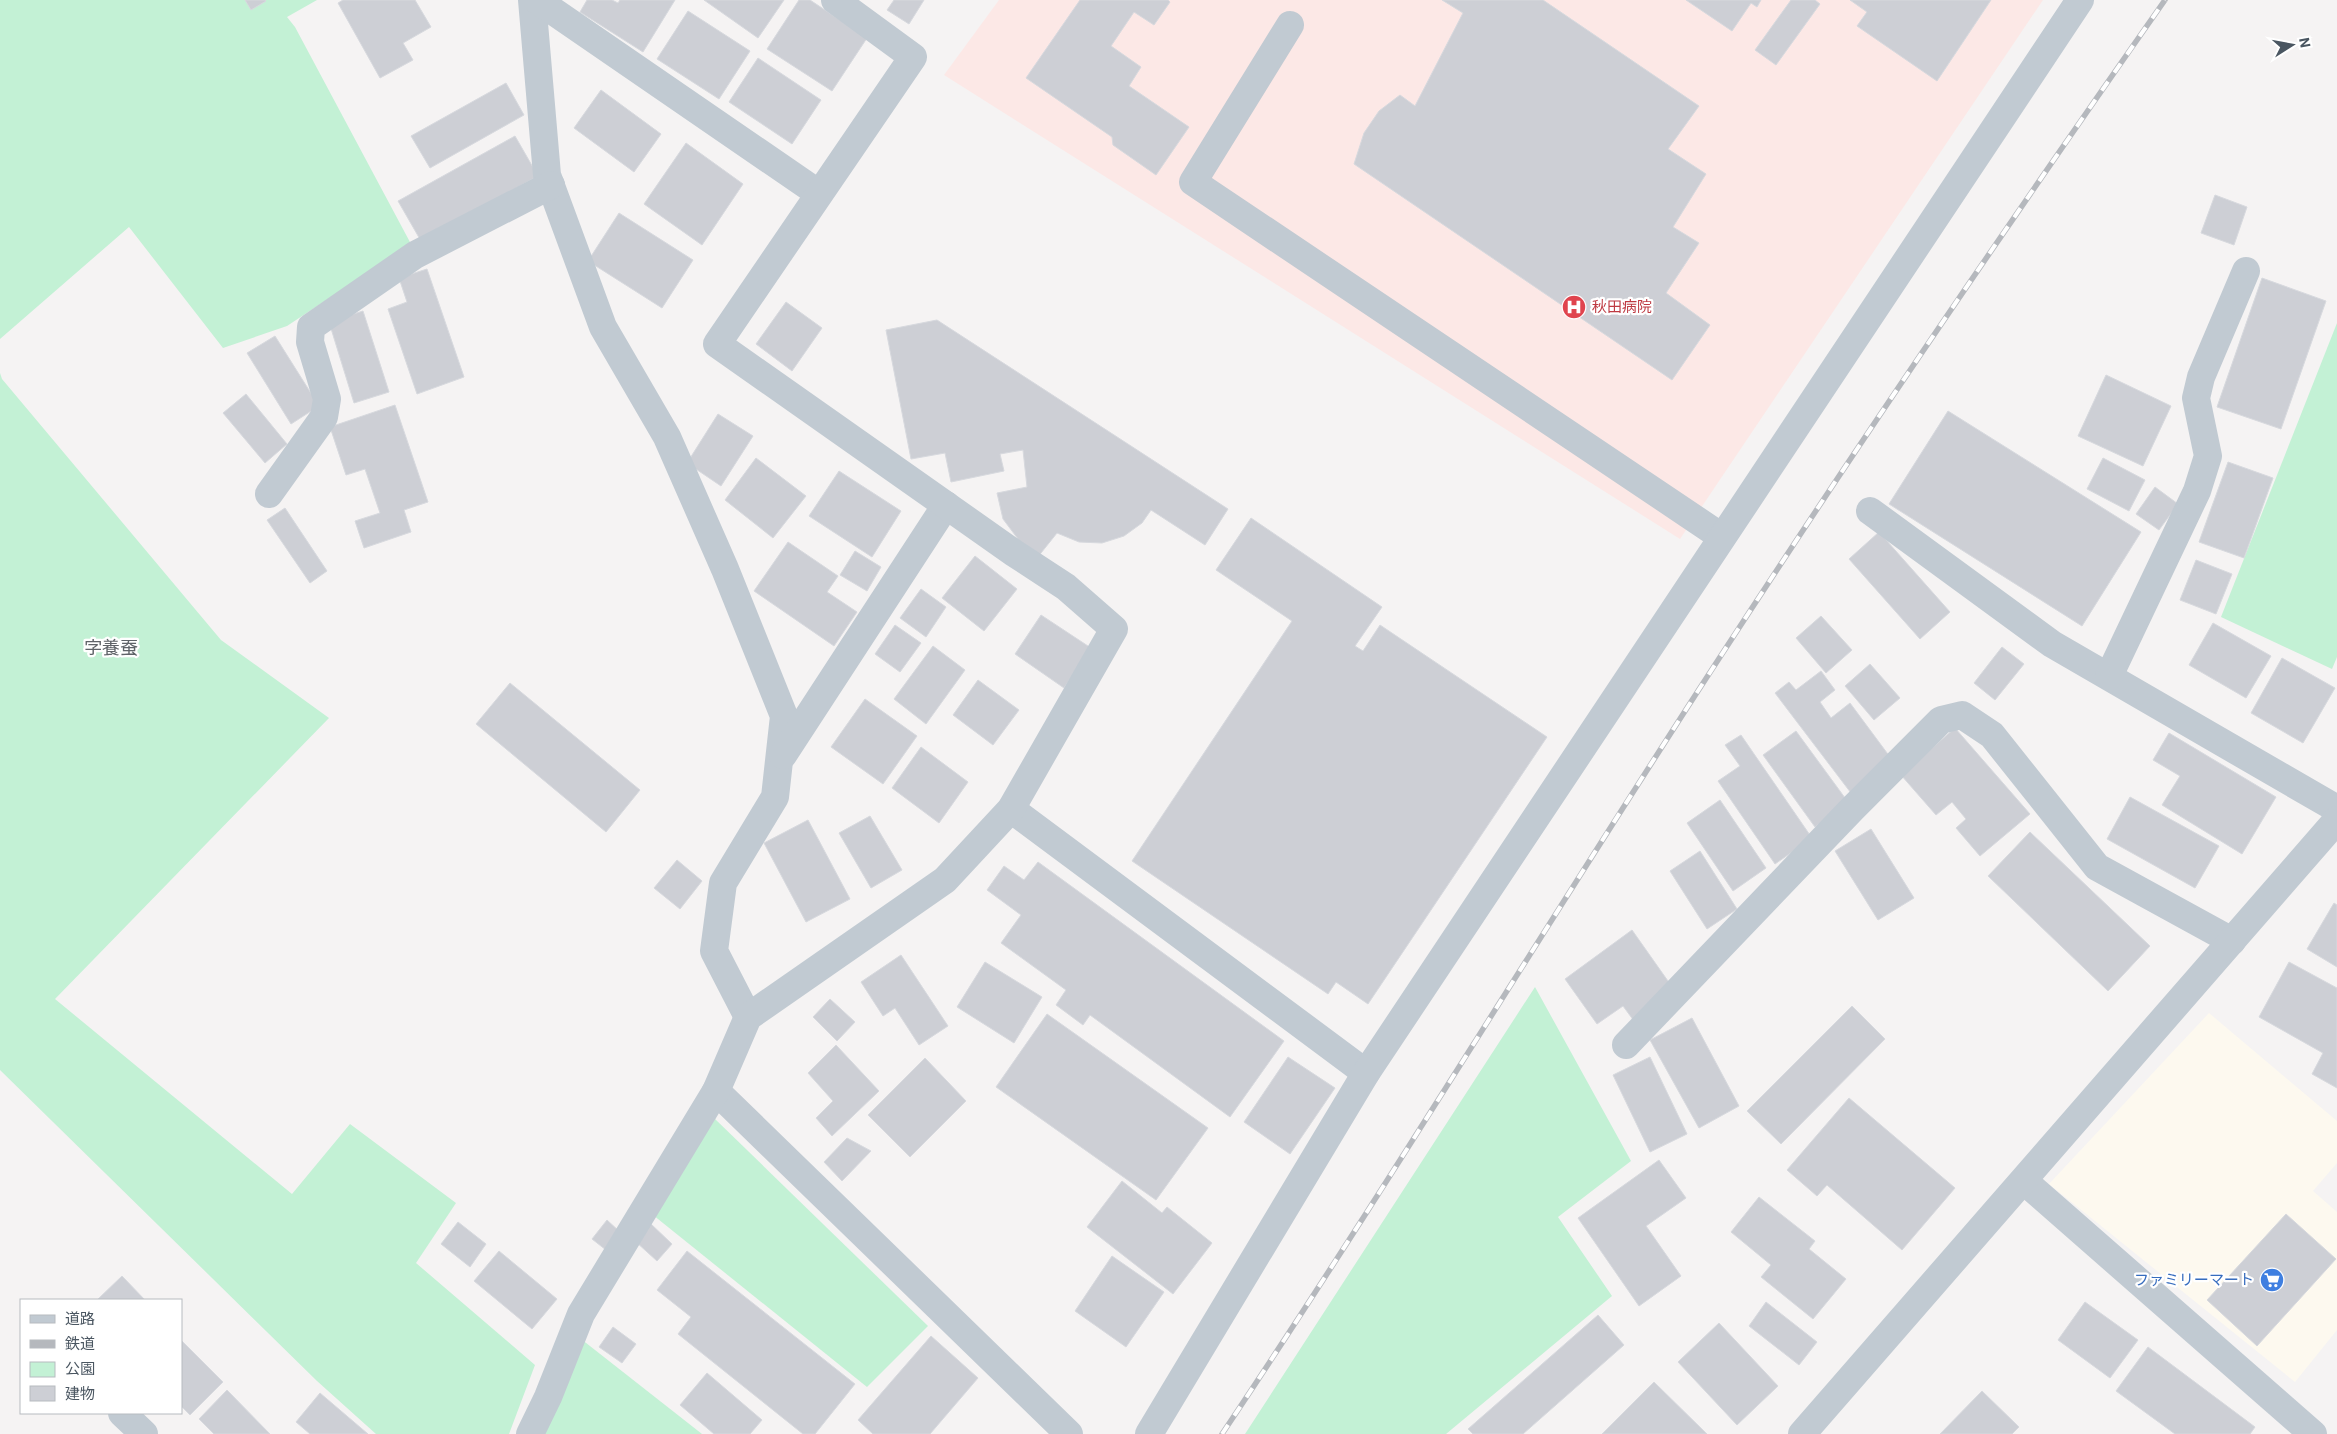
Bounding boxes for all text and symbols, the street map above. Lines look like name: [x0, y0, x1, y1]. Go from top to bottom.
north arrow: [2267, 20, 2317, 70]
text: N: [2296, 36, 2314, 49]
hospital icon: 秋田病院: [1561, 294, 1587, 320]
place label: 秋田病院: [1592, 298, 1652, 316]
district label: 字養蚕: [84, 637, 138, 658]
supermarket icon: ファミリーマート: [2259, 1267, 2285, 1293]
place label: ファミリーマート: [2134, 1271, 2254, 1289]
legend: [20, 1299, 182, 1414]
text: 道路: [65, 1310, 95, 1328]
text: 鉄道: [65, 1335, 95, 1353]
text: 公園: [65, 1360, 95, 1378]
text: 建物: [65, 1385, 95, 1403]

